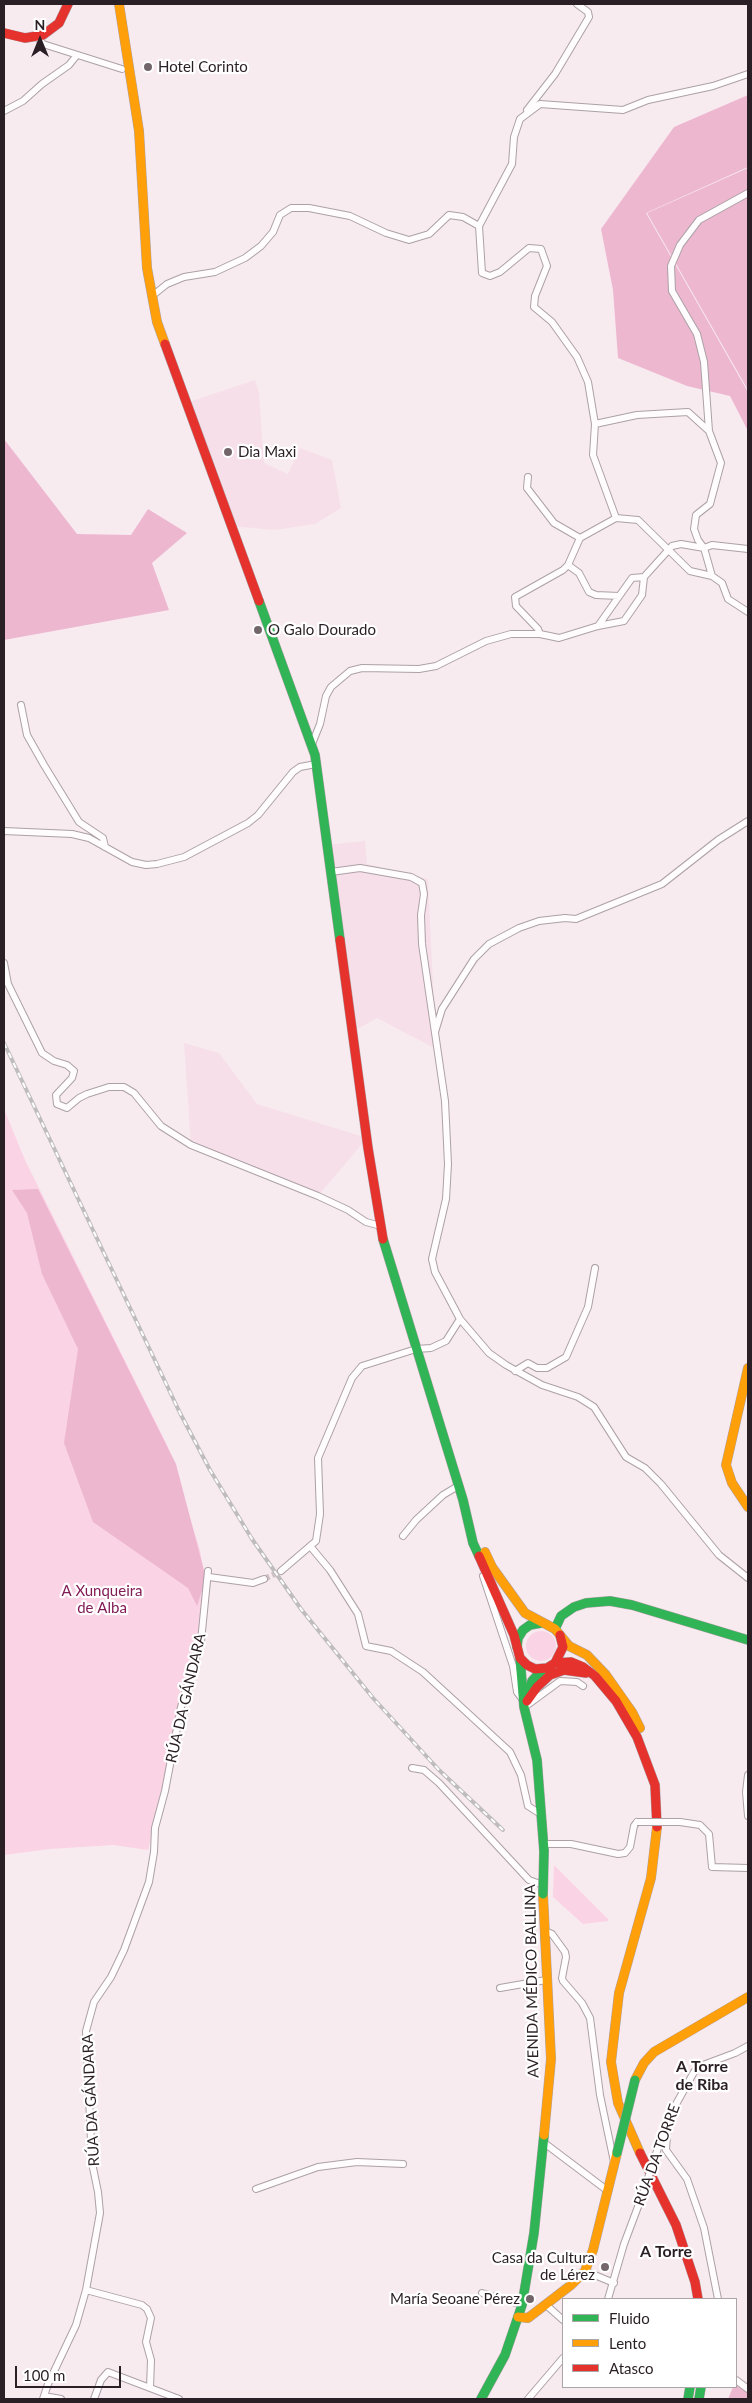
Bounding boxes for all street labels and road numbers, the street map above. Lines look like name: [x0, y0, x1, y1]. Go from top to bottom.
street label: RÚA DA GÁNDARA: [162, 1631, 210, 1765]
street label: AVENIDA MÉDICO BALLINA: [521, 1884, 543, 2078]
street label: RÚA DA GÁNDARA: [79, 2033, 103, 2167]
street label: RÚA DA TORRE: [630, 2102, 684, 2208]

